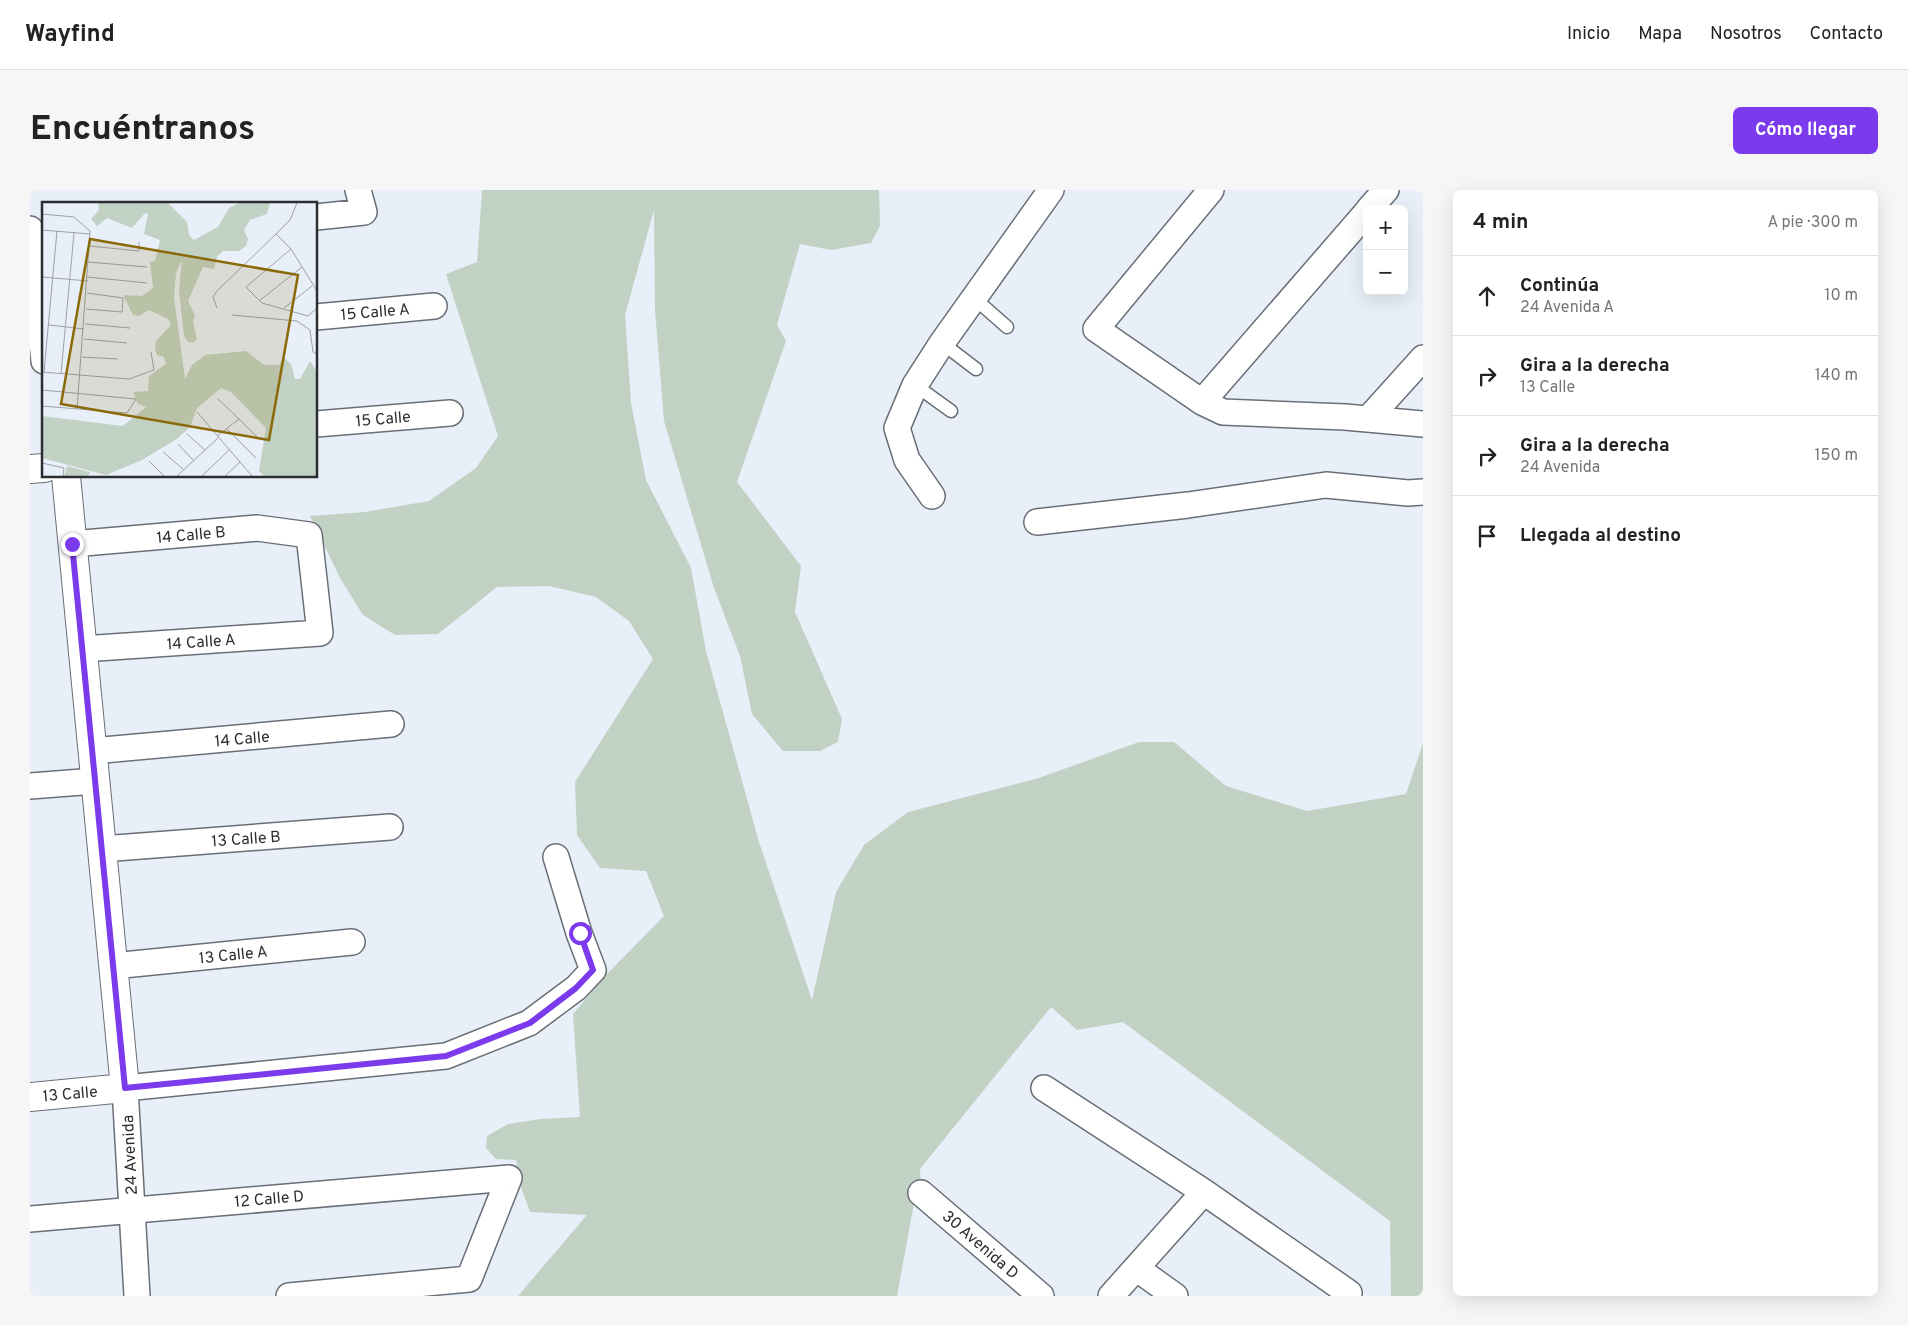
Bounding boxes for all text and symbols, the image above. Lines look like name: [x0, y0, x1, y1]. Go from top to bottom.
text: Wayfind: [25, 20, 115, 50]
text: Inicio: [1567, 23, 1610, 46]
text: Mapa: [1638, 23, 1682, 46]
text: Nosotros: [1710, 23, 1782, 46]
text: Contacto: [1810, 23, 1883, 46]
button: Cómo llegar: [1733, 107, 1878, 154]
text: Encuéntranos: [30, 108, 255, 152]
inset map: [42, 202, 318, 478]
map controls: [1363, 205, 1408, 295]
button: +: [1363, 205, 1408, 250]
text: 4 min: [1473, 209, 1529, 236]
text: A pie · 300 m: [1768, 213, 1858, 233]
button: −: [1363, 250, 1408, 295]
text: Continúa: [1520, 274, 1599, 298]
icon: ahead: [1473, 282, 1501, 310]
text: 10 m: [1824, 286, 1858, 306]
text: 24 Avenida A: [1520, 298, 1614, 318]
street label: 15 Calle A: [340, 300, 411, 326]
text: Gira a la derecha: [1520, 354, 1670, 378]
icon: right: [1473, 362, 1501, 390]
text: 140 m: [1815, 366, 1858, 386]
text: 13 Calle: [1520, 378, 1575, 398]
street label: 15 Calle: [355, 408, 412, 432]
text: Gira a la derecha: [1520, 434, 1670, 458]
icon: right: [1473, 442, 1501, 470]
text: 150 m: [1815, 446, 1858, 466]
text: 24 Avenida: [1520, 458, 1600, 478]
icon: arrive: [1473, 522, 1501, 550]
street label: 14 Calle B: [156, 523, 227, 549]
text: Llegada al destino: [1520, 524, 1681, 548]
route end: [61, 533, 84, 556]
street label: 14 Calle A: [166, 631, 236, 655]
street label: 14 Calle: [214, 728, 270, 752]
street label: 13 Calle B: [211, 828, 281, 852]
route start: [569, 922, 592, 945]
street label: 13 Calle A: [198, 942, 269, 970]
street label: 13 Calle: [42, 1083, 99, 1107]
street label: 24 Avenida: [119, 1114, 143, 1195]
street label: 12 Calle D: [233, 1187, 305, 1213]
street label: 30 Avenida D: [937, 1207, 1022, 1284]

